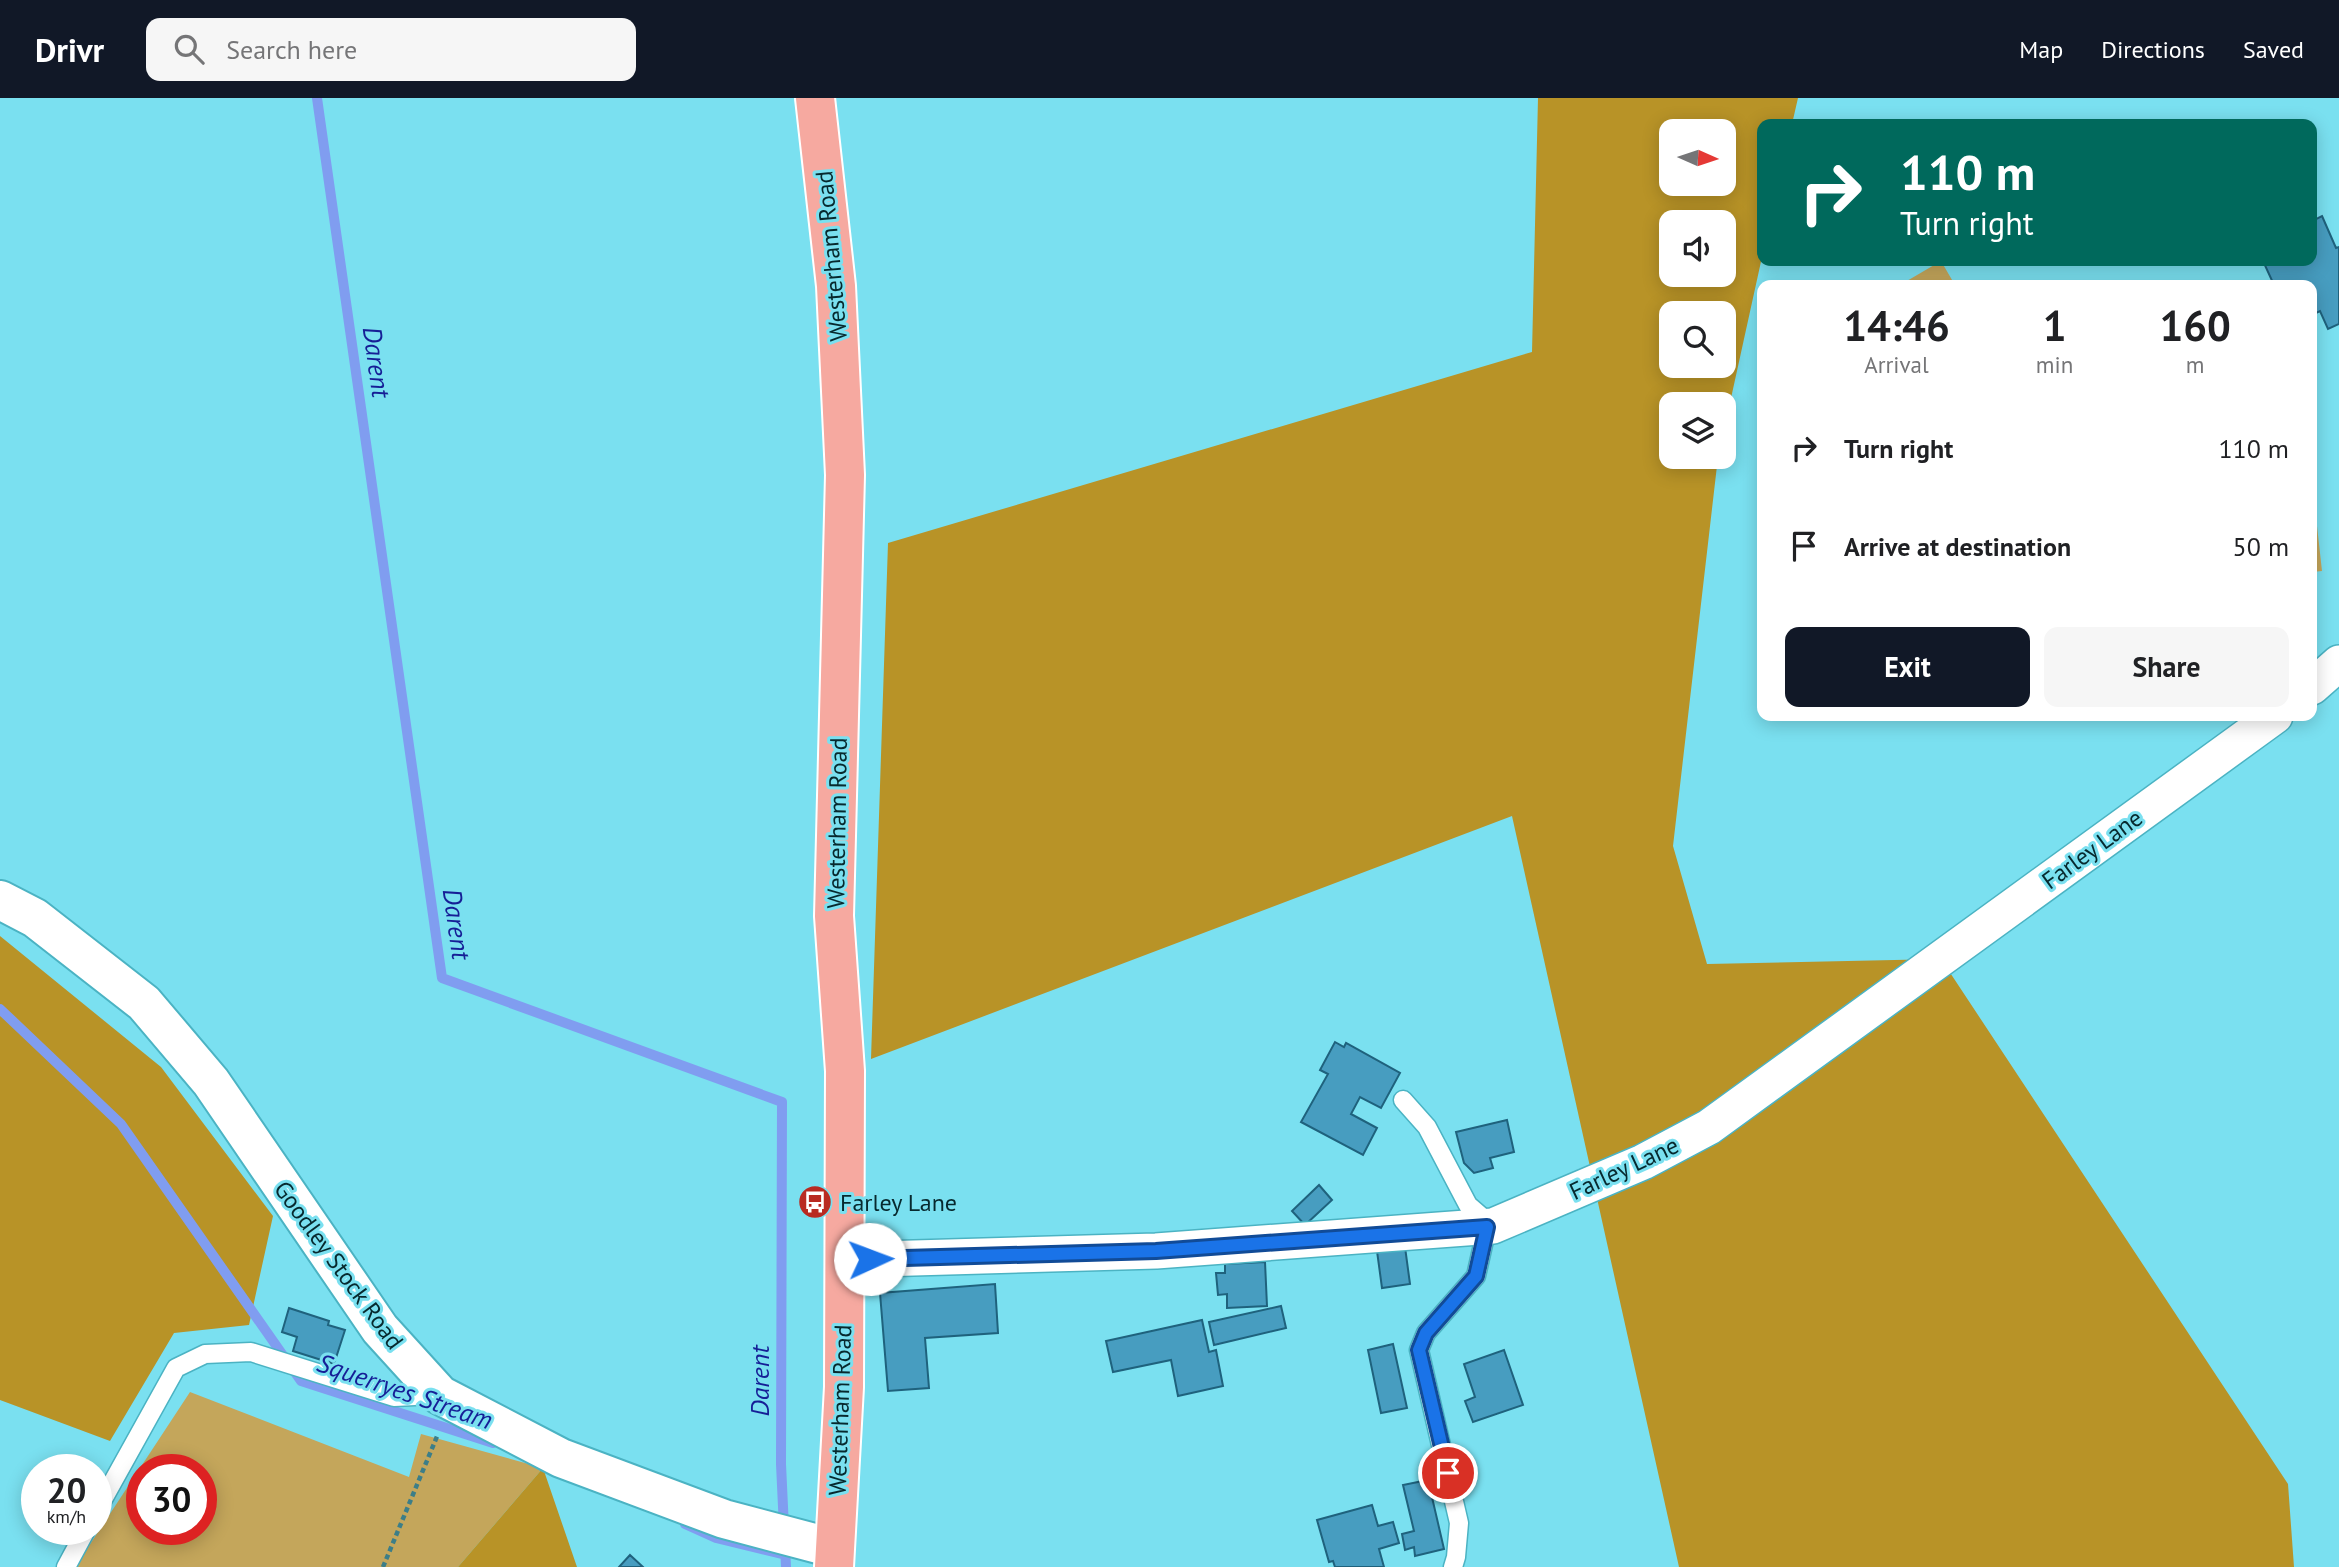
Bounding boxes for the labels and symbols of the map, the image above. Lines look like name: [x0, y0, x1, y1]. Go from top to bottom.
north arrow: [1659, 119, 1736, 196]
street label: Westerham Road: [808, 169, 854, 343]
water label: Darent: [356, 325, 399, 401]
street label: Westerham Road: [820, 737, 854, 909]
street label: Farley Lane: [2036, 802, 2148, 896]
water label: Darent: [436, 887, 479, 963]
street label: Farley Lane: [1564, 1129, 1684, 1207]
street label: Goodley Stock Road: [267, 1175, 411, 1355]
bus stop icon: Farley Lane: [796, 1183, 834, 1221]
place label: Farley Lane: [840, 1187, 957, 1218]
position arrow: [833, 1222, 907, 1296]
street label: Westerham Road: [822, 1324, 858, 1496]
water label: Darent: [743, 1344, 776, 1417]
water label: Squerryes Stream: [313, 1346, 497, 1436]
pin: [1418, 1443, 1478, 1503]
speed limit sign: 30: [126, 1454, 217, 1545]

